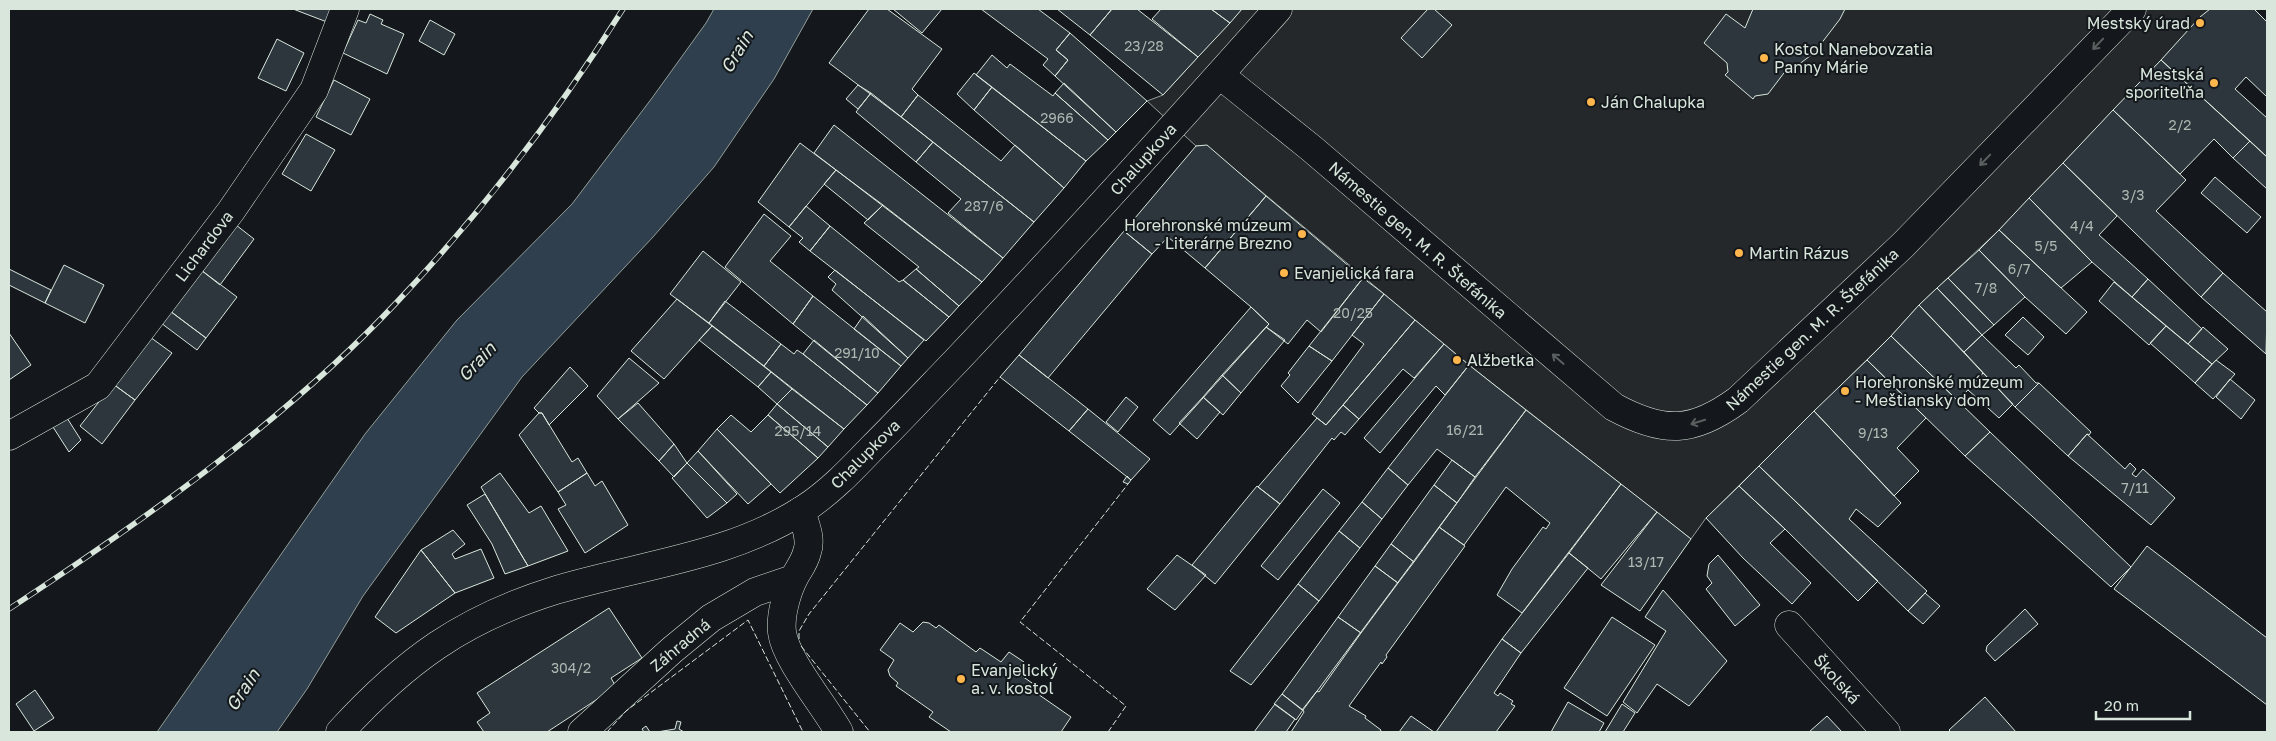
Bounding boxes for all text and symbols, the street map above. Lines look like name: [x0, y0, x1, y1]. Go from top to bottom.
place label: Mestský úrad: [2087, 13, 2190, 33]
marker: Mestský úrad: [2194, 17, 2206, 29]
water label: Grain: [715, 25, 758, 77]
house number: 23/28: [1124, 37, 1164, 54]
one-way arrow: [2092, 37, 2104, 50]
place label: Kostol Nanebovzatia Panny Márie: [1774, 39, 1933, 77]
marker: Kostol Nanebovzatia Panny Márie: [1758, 52, 1770, 64]
place label: Mestská sporiteľňa: [2125, 64, 2204, 102]
marker: Mestská sporiteľňa: [2208, 77, 2220, 89]
place label: Ján Chalupka: [1601, 92, 1705, 112]
marker: Ján Chalupka: [1585, 96, 1597, 108]
house number: 2966: [1040, 109, 1074, 126]
house number: 2/2: [2169, 116, 2191, 133]
street label: Chalupkova: [1105, 119, 1181, 199]
one-way arrow: [1979, 154, 1991, 166]
street label: Námestie gen. M. R. Štefánika: [1325, 157, 1511, 323]
house number: 3/3: [2121, 186, 2145, 203]
house number: 287/6: [964, 197, 1004, 214]
street label: Lichardova: [171, 207, 237, 285]
place label: Horehronské múzeum - Literárne Brezno: [1124, 215, 1292, 253]
house number: 4/4: [2070, 217, 2094, 234]
marker: Horehronské múzeum - Literárne Brezno: [1296, 228, 1308, 240]
house number: 5/5: [2035, 237, 2057, 254]
place label: Martin Rázus: [1749, 243, 1849, 263]
street label: Námestie gen. M. R. Štefánika: [1721, 244, 1903, 414]
marker: Martin Rázus: [1733, 247, 1745, 259]
house number: 6/7: [2008, 260, 2030, 277]
place label: Evanjelická fara: [1294, 263, 1414, 283]
marker: Evanjelická fara: [1278, 267, 1290, 279]
house number: 7/8: [1975, 279, 1997, 296]
house number: 20/25: [1333, 304, 1373, 321]
water label: Grain: [453, 336, 500, 385]
house number: 291/10: [834, 344, 880, 361]
place label: Alžbetka: [1467, 350, 1534, 370]
marker: Alžbetka: [1451, 354, 1463, 366]
one-way arrow: [1552, 354, 1565, 365]
place label: Horehronské múzeum - Meštiansky dom: [1855, 372, 2023, 410]
marker: Horehronské múzeum - Meštiansky dom: [1839, 385, 1851, 397]
street label: Chalupkova: [826, 415, 904, 493]
one-way arrow: [1691, 417, 1707, 427]
house number: 16/21: [1447, 421, 1484, 438]
house number: 295/14: [775, 422, 821, 439]
house number: 9/13: [1858, 424, 1888, 441]
house number: 7/11: [2121, 479, 2149, 496]
house number: 13/17: [1628, 553, 1664, 570]
street label: Záhradná: [646, 614, 714, 676]
street label: Školská: [1809, 650, 1865, 708]
house number: 304/2: [551, 659, 591, 676]
place label: Evanjelický a. v. kostol: [971, 660, 1058, 698]
water label: Grain: [221, 664, 264, 715]
marker: Evanjelický a. v. kostol: [955, 673, 967, 685]
scale bar: [2096, 688, 2190, 720]
text: 20 m: [2104, 696, 2139, 714]

